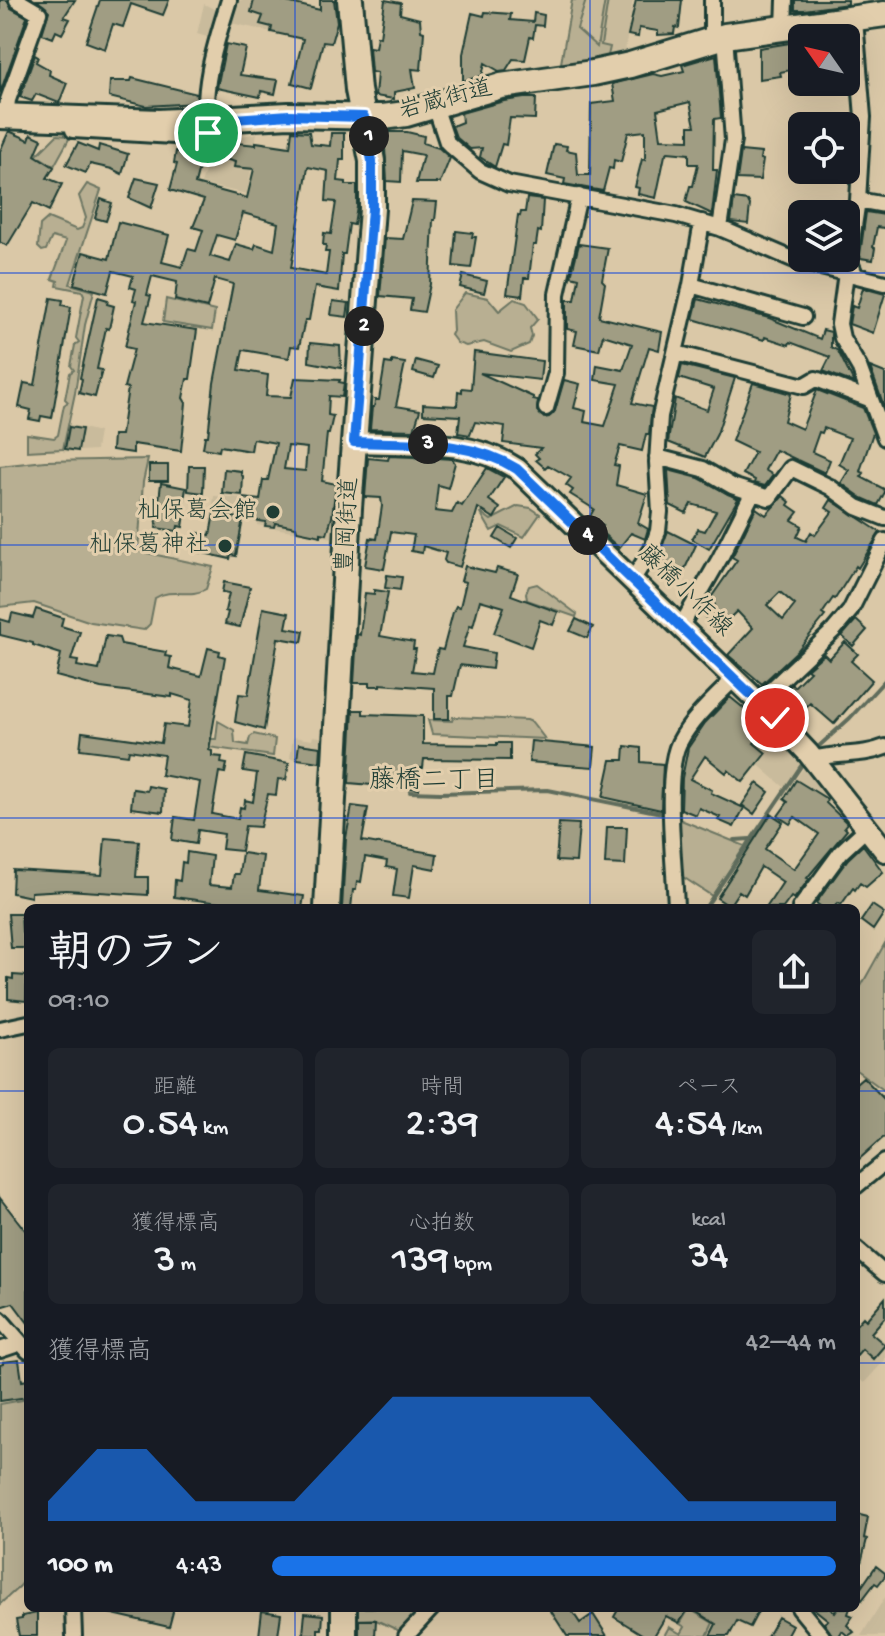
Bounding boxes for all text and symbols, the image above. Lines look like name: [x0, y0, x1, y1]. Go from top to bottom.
north arrow: [788, 24, 860, 96]
map controls: [788, 24, 860, 272]
street label: 岩蔵街道: [396, 74, 496, 127]
pin: [174, 99, 242, 167]
icon: arrive: [186, 111, 230, 155]
button: locate: [788, 112, 860, 184]
pin: 1: [349, 116, 389, 156]
text: 1: [365, 123, 373, 149]
button: layers: [788, 200, 860, 272]
pin: 2: [344, 306, 384, 346]
text: 2: [359, 313, 369, 339]
pin: 3: [408, 424, 448, 464]
text: 3: [422, 431, 434, 457]
street label: 豊岡街道: [331, 476, 366, 574]
place label: 杣保葛会館: [137, 497, 257, 527]
marker: 杣保葛会館: [264, 503, 282, 521]
pin: 4: [568, 515, 608, 555]
text: 4: [583, 522, 593, 548]
place label: 杣保葛神社: [89, 531, 209, 561]
marker: 杣保葛神社: [216, 537, 234, 555]
street label: 藤橋小作線: [631, 539, 738, 644]
pin: [741, 684, 809, 752]
icon: check: [753, 696, 797, 740]
district label: 藤橋二丁目: [369, 765, 499, 798]
button: share: [752, 930, 836, 1014]
text: 朝のラン: [48, 931, 224, 983]
text: 09:10: [48, 987, 109, 1018]
text: 距離: [153, 1076, 197, 1102]
text: 時間: [420, 1076, 464, 1102]
text: ペース: [676, 1076, 741, 1102]
text: 0.54: [122, 1102, 198, 1149]
text: 2:39: [406, 1102, 478, 1149]
text: 4:54: [655, 1102, 726, 1149]
text: km: [198, 1116, 228, 1142]
text: /km: [726, 1116, 762, 1142]
text: kcal: [691, 1208, 726, 1234]
text: 獲得標高: [131, 1212, 219, 1238]
text: 心拍数: [409, 1212, 475, 1238]
text: 34: [689, 1234, 729, 1281]
text: 3: [155, 1238, 175, 1285]
text: 139: [392, 1238, 449, 1285]
text: m: [175, 1252, 196, 1278]
text: bpm: [449, 1252, 492, 1278]
text: 42–44 m: [746, 1328, 836, 1359]
text: 獲得標高: [48, 1338, 152, 1369]
text: 100 m: [48, 1551, 113, 1582]
text: 4:43: [176, 1551, 222, 1582]

